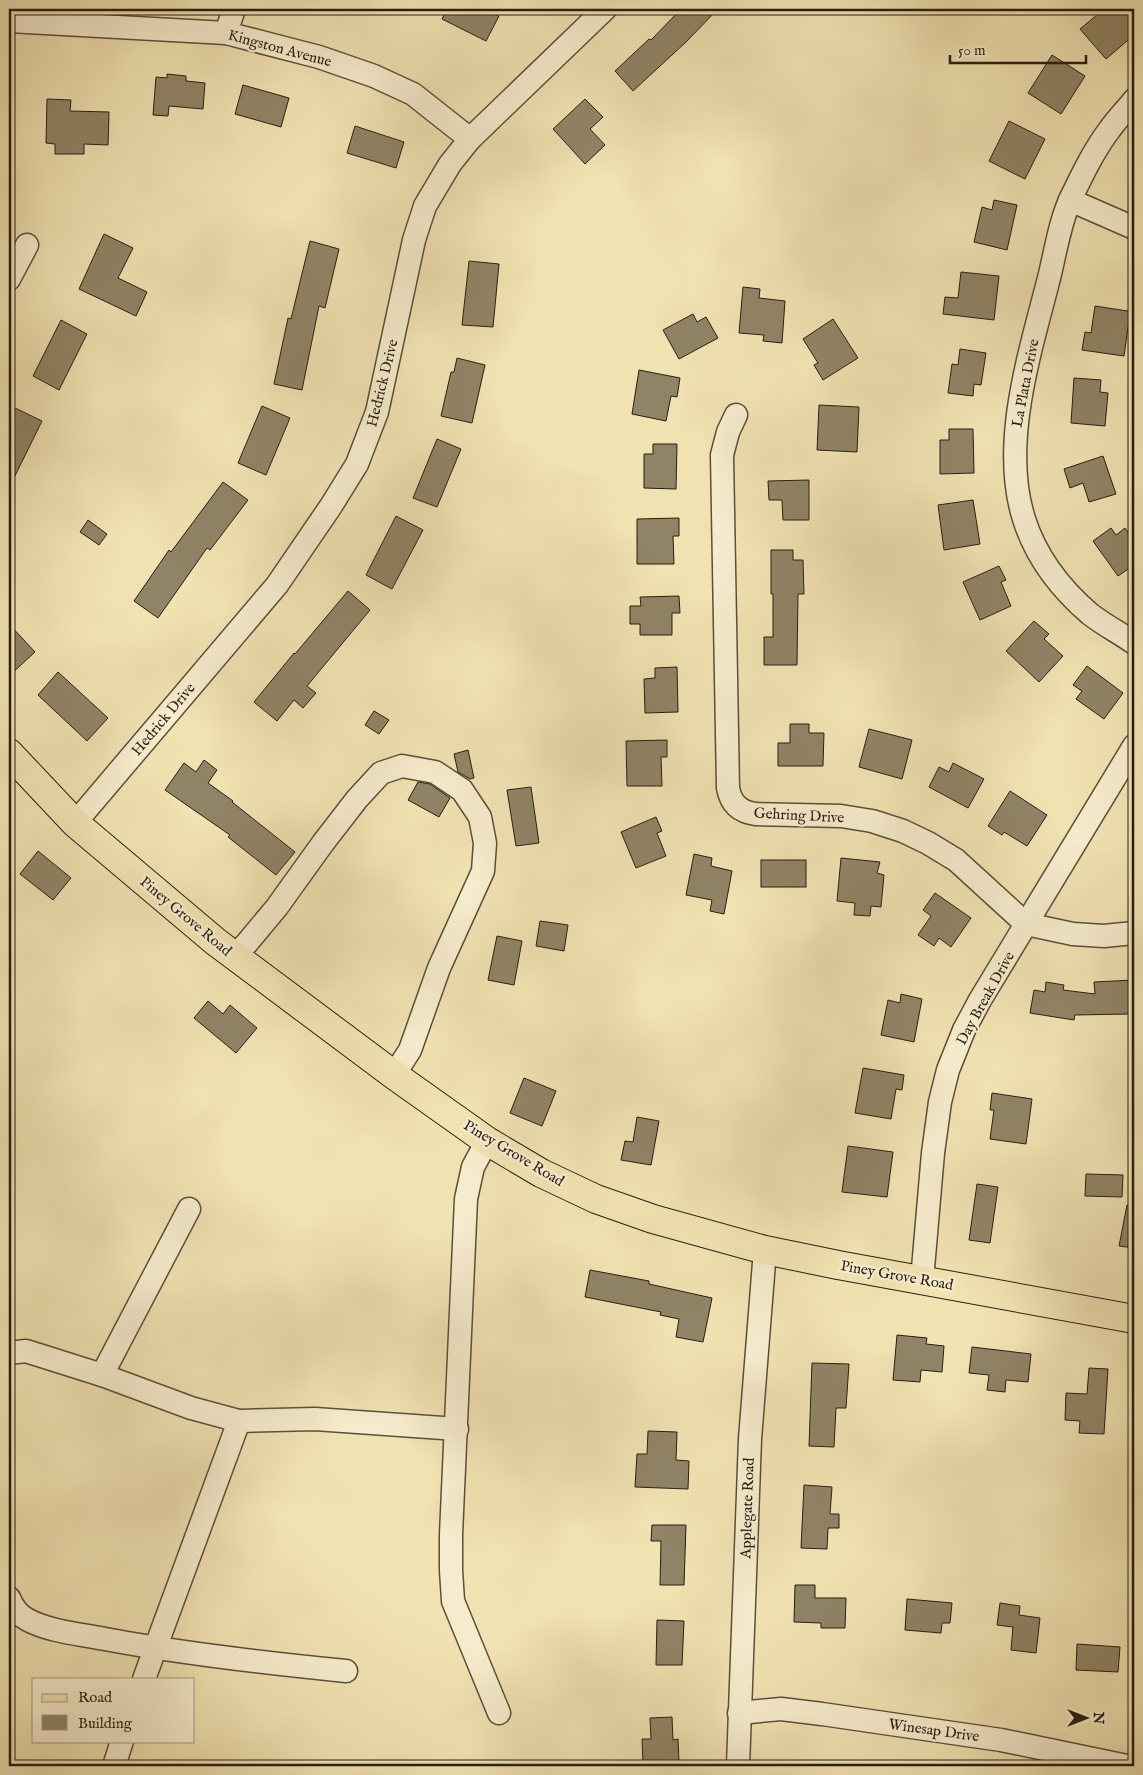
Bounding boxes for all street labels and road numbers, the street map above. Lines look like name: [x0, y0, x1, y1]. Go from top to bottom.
street label: Kingston Avenue: [226, 26, 334, 71]
street label: Hedrick Drive: [362, 337, 403, 429]
street label: La Plata Drive: [1008, 337, 1043, 429]
street label: Hedrick Drive: [127, 679, 200, 760]
street label: Gehring Drive: [753, 804, 845, 827]
street label: Piney Grove Road: [136, 872, 236, 961]
street label: Day Break Drive: [952, 948, 1019, 1048]
street label: Piney Grove Road: [460, 1116, 568, 1192]
street label: Piney Grove Road: [839, 1256, 956, 1295]
street label: Applegate Road: [736, 1456, 759, 1560]
street label: Winesap Drive: [887, 1715, 981, 1746]

